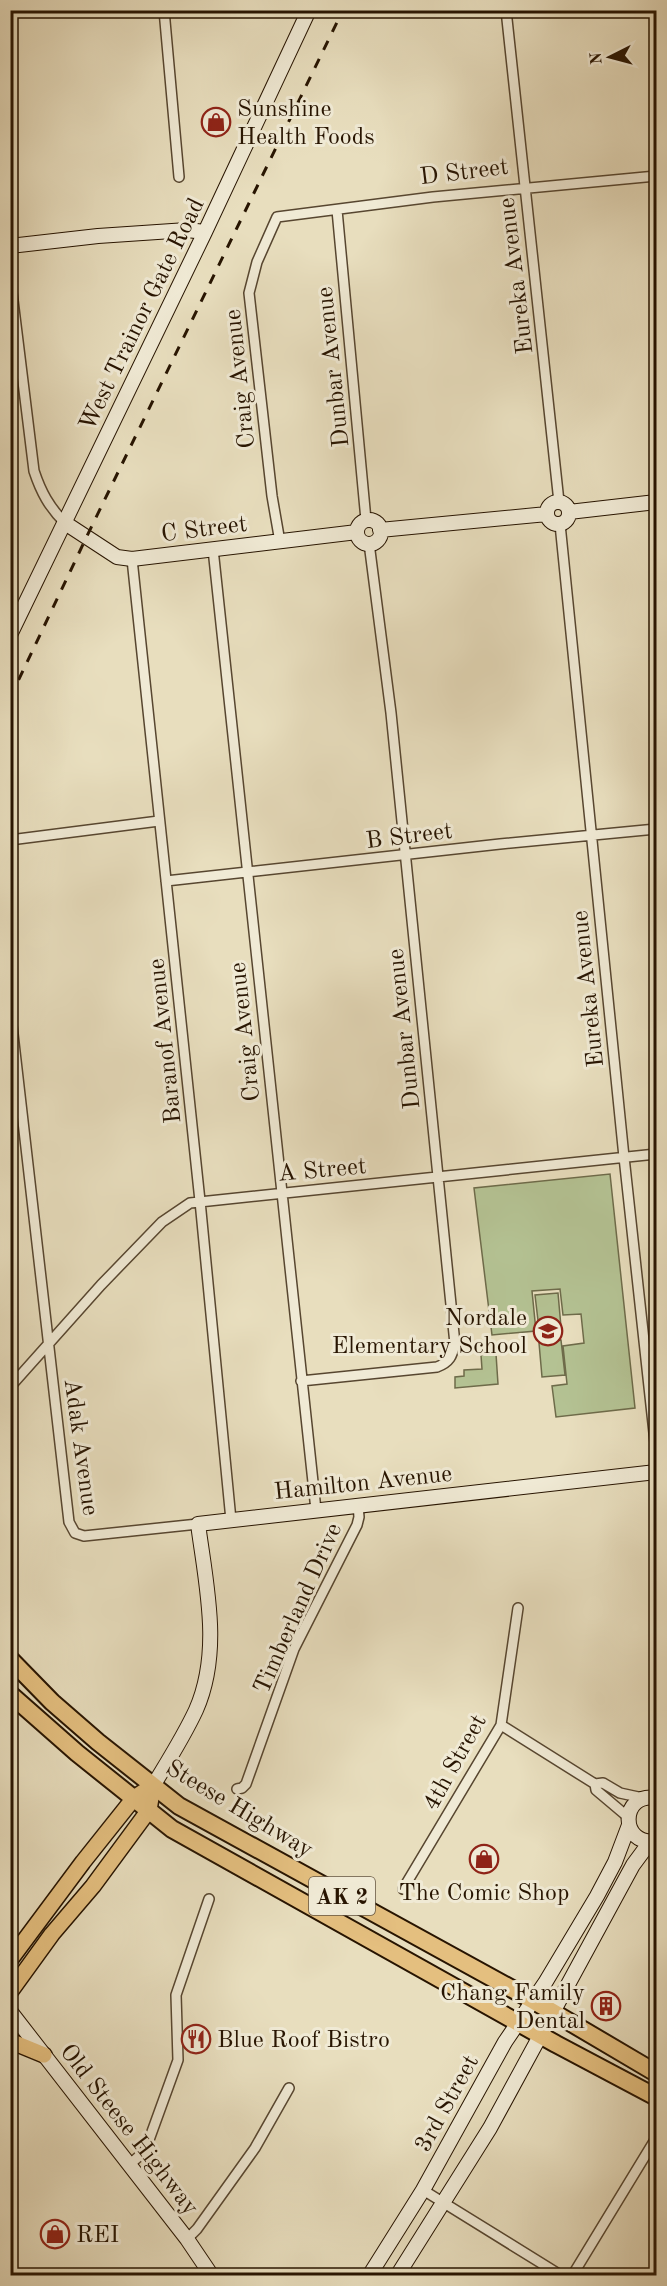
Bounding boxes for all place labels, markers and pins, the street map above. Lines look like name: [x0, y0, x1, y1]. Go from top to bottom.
place label: Sunshine Health Foods: [237, 98, 375, 150]
shop icon: Sunshine Health Foods: [200, 106, 232, 138]
place label: Nordale Elementary School: [332, 1307, 527, 1359]
school or university icon: Nordale Elementary School: [532, 1315, 564, 1347]
shop icon: The Comic Shop: [468, 1843, 500, 1875]
place label: The Comic Shop: [399, 1882, 569, 1906]
place label: Chang Family Dental: [440, 1982, 585, 2034]
building icon: Chang Family Dental: [590, 1990, 622, 2022]
restaurant icon: Blue Roof Bistro: [180, 2023, 212, 2055]
place label: Blue Roof Bistro: [217, 2029, 390, 2053]
shop icon: REI: [39, 2218, 71, 2250]
place label: REI: [76, 2224, 119, 2248]

